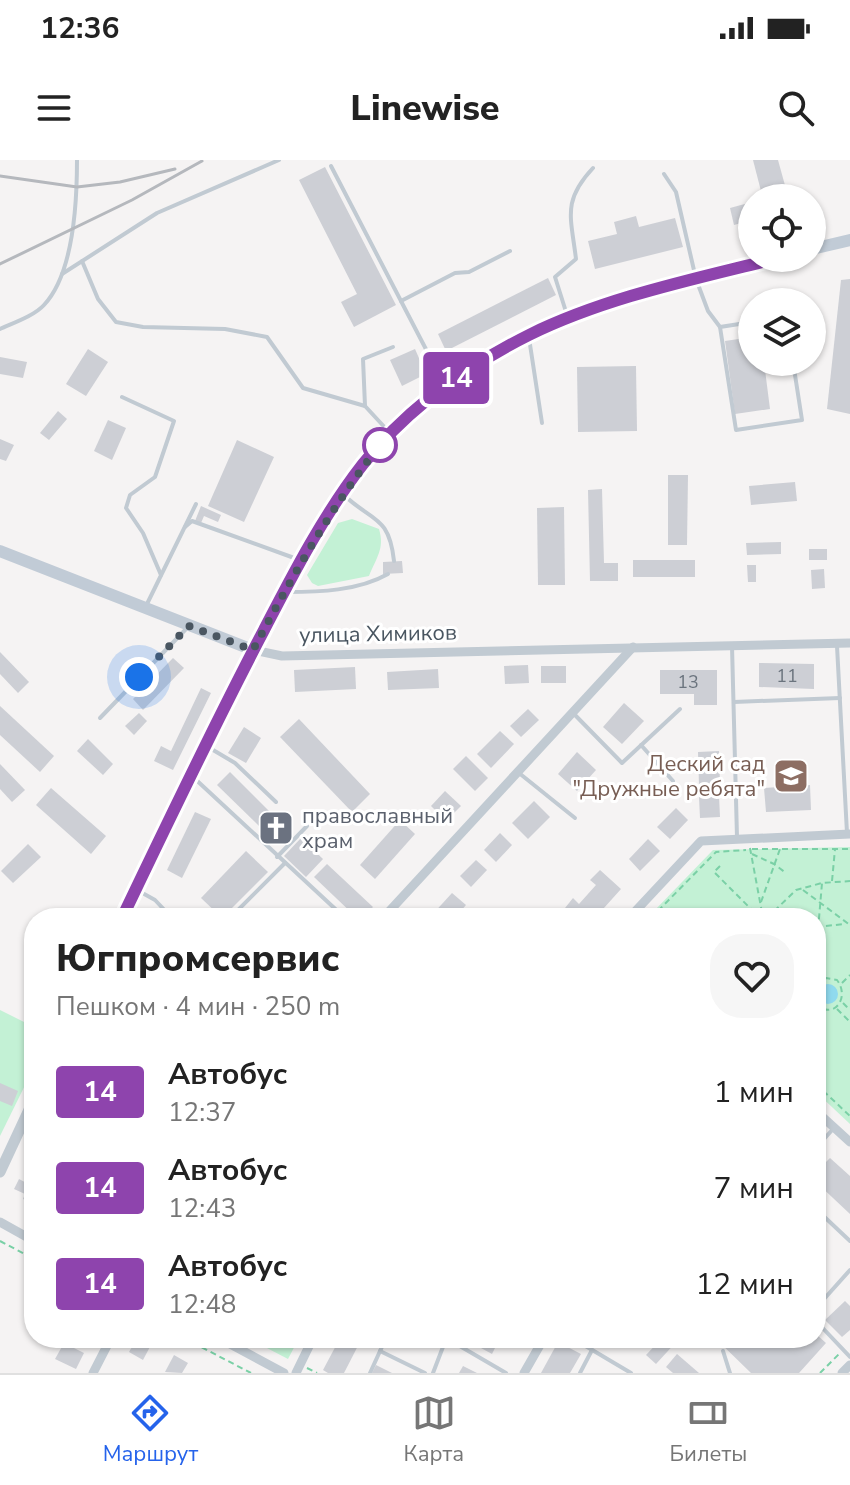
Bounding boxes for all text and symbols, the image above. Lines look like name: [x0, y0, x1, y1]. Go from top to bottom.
text: 12:36: [40, 8, 119, 49]
text: Linewise: [350, 84, 500, 133]
icon: menu: [32, 86, 76, 130]
icon: search: [774, 86, 818, 130]
map controls: [738, 184, 826, 376]
button: locate: [738, 184, 826, 272]
button: layers: [738, 288, 826, 376]
line badge: 14: [420, 352, 492, 404]
text: 14: [439, 359, 473, 397]
unlabelled marker: [363, 428, 397, 462]
street label: улица Химиков: [299, 618, 457, 650]
your location: [119, 657, 159, 697]
house number: 11: [776, 664, 798, 688]
house number: 13: [677, 670, 699, 694]
place label: Деский сад "Дружные ребята": [573, 749, 765, 804]
school or university icon: Деский сад "Дружные ребята": [772, 757, 810, 795]
place label: православный храм: [302, 801, 453, 856]
church icon: православный храм: [257, 809, 295, 847]
text: Югпромсервис: [56, 933, 339, 984]
button: heart: [710, 934, 794, 1018]
text: Пешком · 4 мин · 250 m: [56, 989, 340, 1024]
text: Автобус: [168, 1054, 287, 1095]
text: 1 мин: [713, 1072, 794, 1113]
text: 14: [83, 1073, 117, 1111]
text: 12:37: [168, 1095, 236, 1130]
text: Автобус: [168, 1150, 287, 1191]
text: 7 мин: [713, 1168, 794, 1209]
text: 14: [83, 1169, 117, 1207]
text: 12:43: [168, 1191, 236, 1226]
text: Автобус: [168, 1246, 287, 1287]
text: 12 мин: [695, 1264, 794, 1305]
text: 14: [83, 1265, 117, 1303]
text: 12:48: [168, 1287, 236, 1322]
tab: Маршрут: [103, 1391, 198, 1469]
tab: Карта: [404, 1391, 464, 1469]
tab: Билеты: [670, 1391, 747, 1469]

